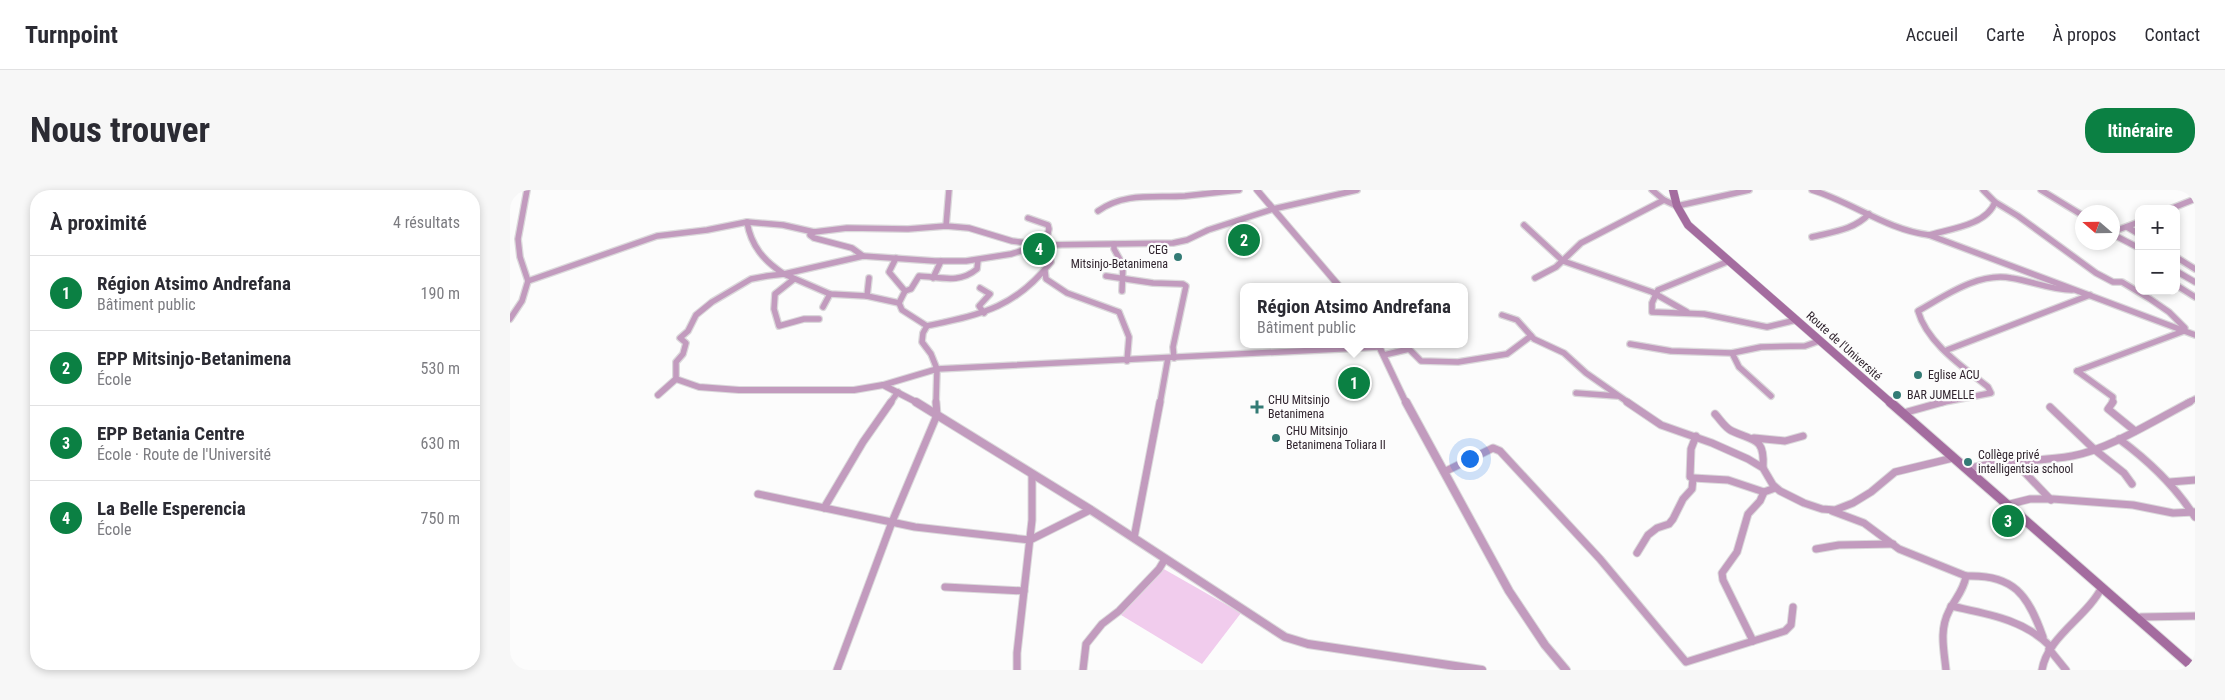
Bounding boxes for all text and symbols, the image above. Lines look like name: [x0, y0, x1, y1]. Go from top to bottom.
text: Turnpoint: [25, 21, 118, 49]
text: Accueil: [1906, 24, 1958, 45]
text: Carte: [1986, 24, 2025, 45]
text: À propos: [2053, 24, 2116, 45]
text: Contact: [2144, 24, 2200, 45]
button: Itinéraire: [2085, 108, 2195, 153]
text: Nous trouver: [30, 110, 210, 151]
north arrow: [2075, 205, 2120, 250]
map controls: [2135, 205, 2180, 295]
button: +: [2135, 205, 2180, 250]
text: À proximité: [50, 211, 147, 235]
text: 4 résultats: [393, 213, 460, 232]
pin: 2: [1228, 221, 1260, 259]
pin: 4: [1023, 230, 1055, 268]
place label: CEG Mitsinjo-Betanimena: [1071, 243, 1168, 271]
button: −: [2135, 250, 2180, 295]
marker: CEG Mitsinjo-Betanimena: [1172, 251, 1184, 263]
text: Région Atsimo Andrefana: [97, 272, 291, 295]
popup: [1240, 283, 1468, 348]
text: 1: [62, 284, 70, 303]
text: 190 m: [421, 284, 460, 303]
text: Bâtiment public: [97, 295, 196, 314]
text: Région Atsimo Andrefana: [1257, 295, 1451, 318]
street label: Route de l'Université: [1804, 309, 1885, 384]
text: Bâtiment public: [1257, 318, 1356, 337]
text: EPP Mitsinjo-Betanimena: [97, 347, 291, 370]
text: 2: [62, 359, 70, 378]
text: 530 m: [421, 359, 460, 378]
pin: 1: [1338, 364, 1370, 402]
place label: Eglise ACU: [1928, 368, 1980, 382]
marker: Eglise ACU: [1912, 369, 1924, 381]
text: École: [97, 370, 131, 389]
place label: BAR JUMELLE: [1907, 388, 1975, 402]
marker: BAR JUMELLE: [1891, 389, 1903, 401]
place label: CHU Mitsinjo Betanimena: [1268, 393, 1330, 421]
marker: CHU Mitsinjo Betanimena: [1250, 400, 1264, 414]
text: EPP Betania Centre: [97, 422, 245, 445]
place label: CHU Mitsinjo Betanimena Toliara II: [1286, 424, 1386, 452]
marker: CHU Mitsinjo Betanimena Toliara II: [1270, 432, 1282, 444]
text: 3: [62, 434, 70, 453]
text: 630 m: [421, 434, 460, 453]
text: École · Route de l'Université: [97, 445, 271, 464]
your location: [1457, 446, 1483, 472]
place label: Collège privé intelligentsia school: [1978, 448, 2073, 476]
marker: Collège privé intelligentsia school: [1962, 456, 1974, 468]
text: La Belle Esperencia: [97, 497, 246, 520]
pin: 3: [1992, 502, 2024, 540]
text: 4: [62, 509, 70, 528]
text: 750 m: [421, 509, 460, 528]
text: École: [97, 520, 131, 539]

